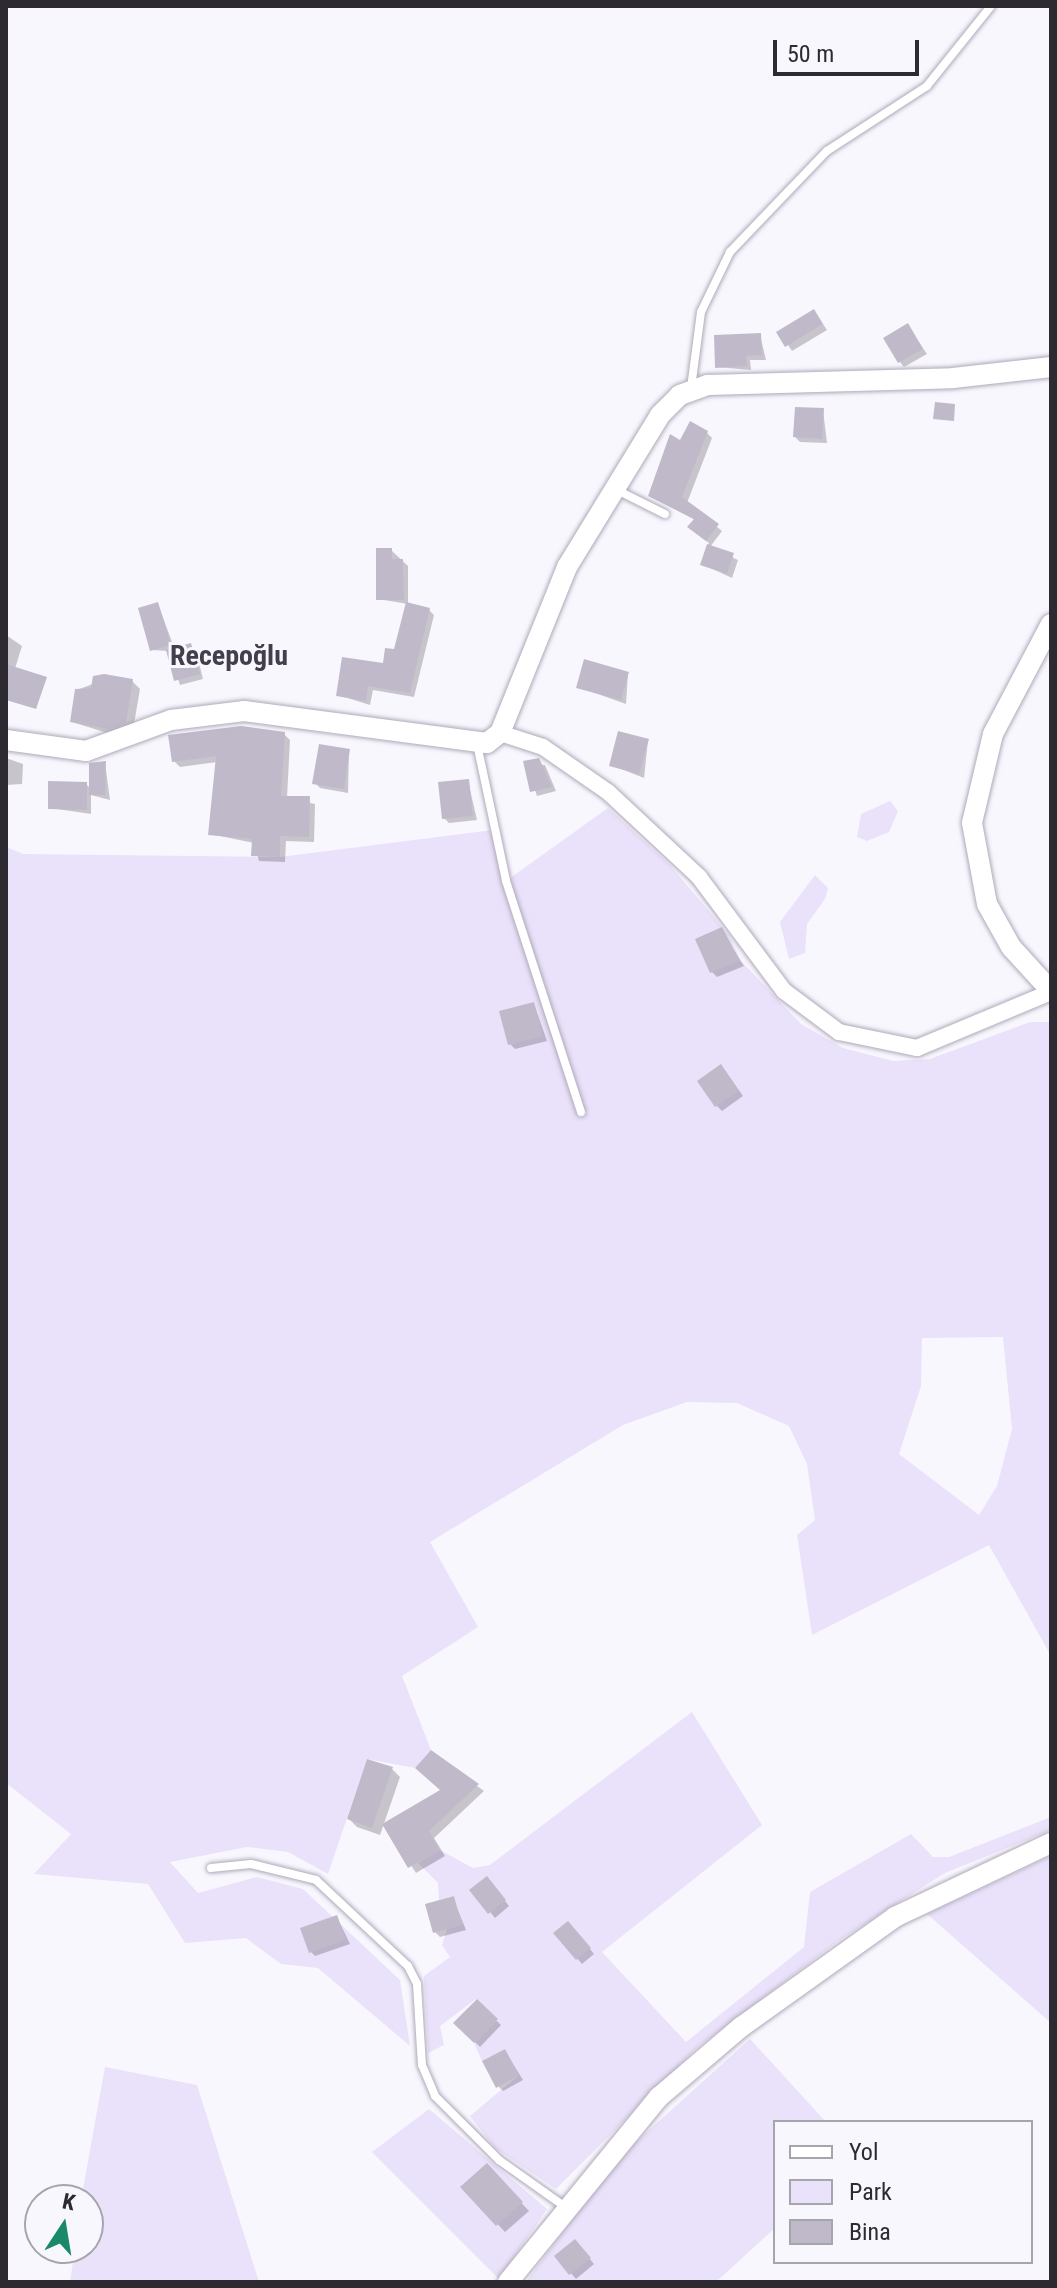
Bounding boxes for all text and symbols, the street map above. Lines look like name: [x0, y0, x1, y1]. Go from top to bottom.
scale bar: [777, 24, 923, 74]
text: 50 m: [787, 40, 834, 68]
district label: Recepoğlu: [170, 639, 288, 673]
legend: [773, 2120, 1033, 2264]
text: Yol: [849, 2138, 878, 2166]
text: Park: [849, 2178, 892, 2206]
north arrow: [24, 2184, 104, 2264]
text: K: [60, 2188, 77, 2215]
text: Bina: [849, 2218, 891, 2246]

